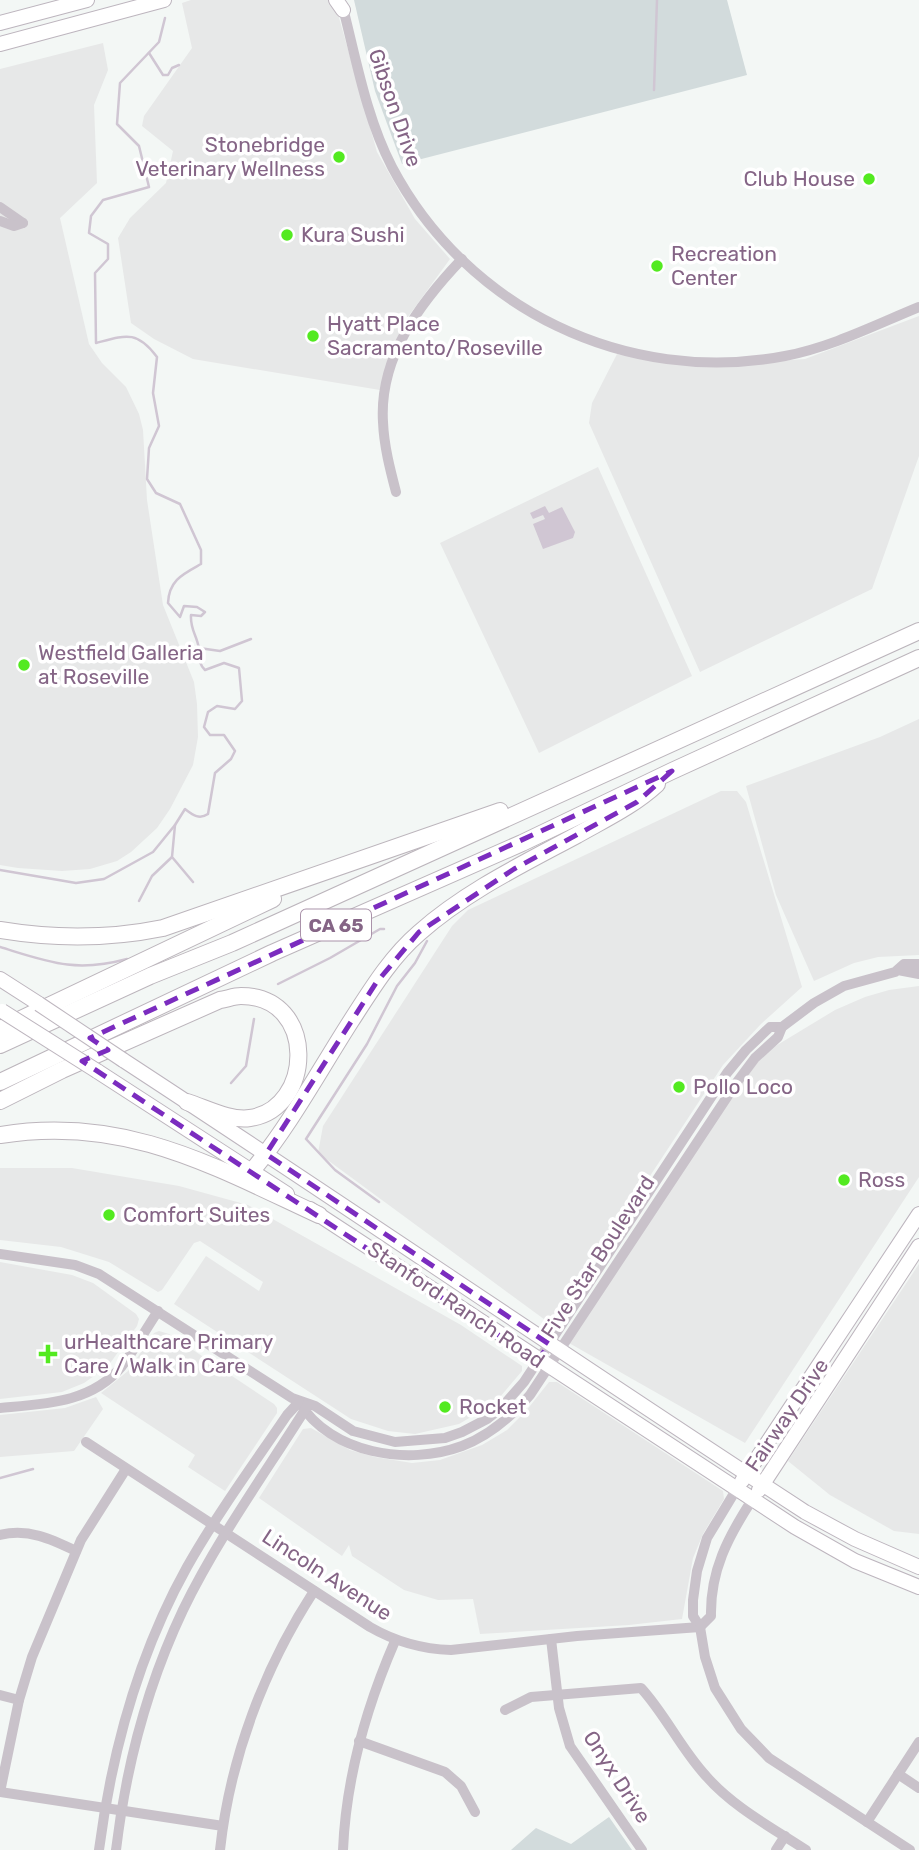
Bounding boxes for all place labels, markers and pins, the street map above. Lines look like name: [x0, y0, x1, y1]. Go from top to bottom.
place label: Stonebridge Veterinary Wellness: [135, 132, 325, 181]
marker: Stonebridge Veterinary Wellness: [331, 149, 347, 165]
place label: Club House: [743, 166, 855, 191]
marker: Club House: [861, 171, 877, 187]
place label: Kura Sushi: [301, 222, 405, 247]
marker: Kura Sushi: [279, 227, 295, 243]
place label: Recreation Center: [671, 241, 777, 290]
marker: Recreation Center: [649, 258, 665, 274]
place label: Hyatt Place Sacramento/Roseville: [327, 311, 543, 360]
marker: Hyatt Place Sacramento/Roseville: [305, 328, 321, 344]
place label: Westfield Galleria at Roseville: [38, 640, 204, 689]
marker: Westfield Galleria at Roseville: [16, 657, 32, 673]
place label: Pollo Loco: [693, 1074, 793, 1099]
marker: Pollo Loco: [671, 1079, 687, 1095]
place label: Ross: [858, 1167, 905, 1192]
marker: Ross: [836, 1172, 852, 1188]
place label: Comfort Suites: [123, 1202, 270, 1227]
marker: Comfort Suites: [101, 1207, 117, 1223]
place label: urHealthcare Primary Care / Walk in Care: [64, 1329, 274, 1378]
marker: urHealthcare Primary Care / Walk in Care: [38, 1344, 58, 1364]
place label: Rocket: [459, 1394, 527, 1419]
marker: Rocket: [437, 1399, 453, 1415]

